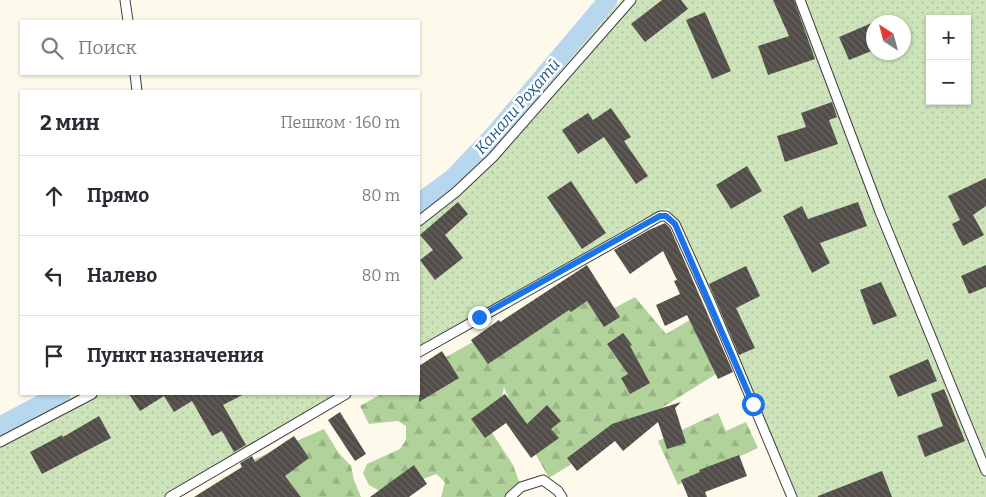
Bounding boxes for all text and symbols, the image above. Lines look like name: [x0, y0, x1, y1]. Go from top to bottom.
north arrow: [866, 15, 911, 60]
map controls: [926, 15, 971, 105]
button: +: [926, 15, 971, 60]
search box: [20, 20, 420, 75]
icon: search: [38, 34, 66, 62]
text: Поиск: [78, 36, 137, 59]
water label: Канали Роҳатӣ: [471, 55, 564, 158]
button: −: [926, 60, 971, 105]
text: 2 мин: [40, 110, 100, 136]
text: Пешком · 160 m: [280, 113, 400, 132]
icon: ahead: [40, 182, 68, 210]
text: Прямо: [87, 184, 149, 207]
text: 80 m: [362, 186, 400, 205]
icon: left: [40, 262, 68, 290]
text: Налево: [87, 264, 157, 287]
text: 80 m: [362, 266, 400, 285]
route end: [468, 306, 491, 329]
icon: arrive: [40, 342, 68, 370]
text: Пункт назначения: [87, 344, 264, 367]
route start: [742, 393, 765, 416]

